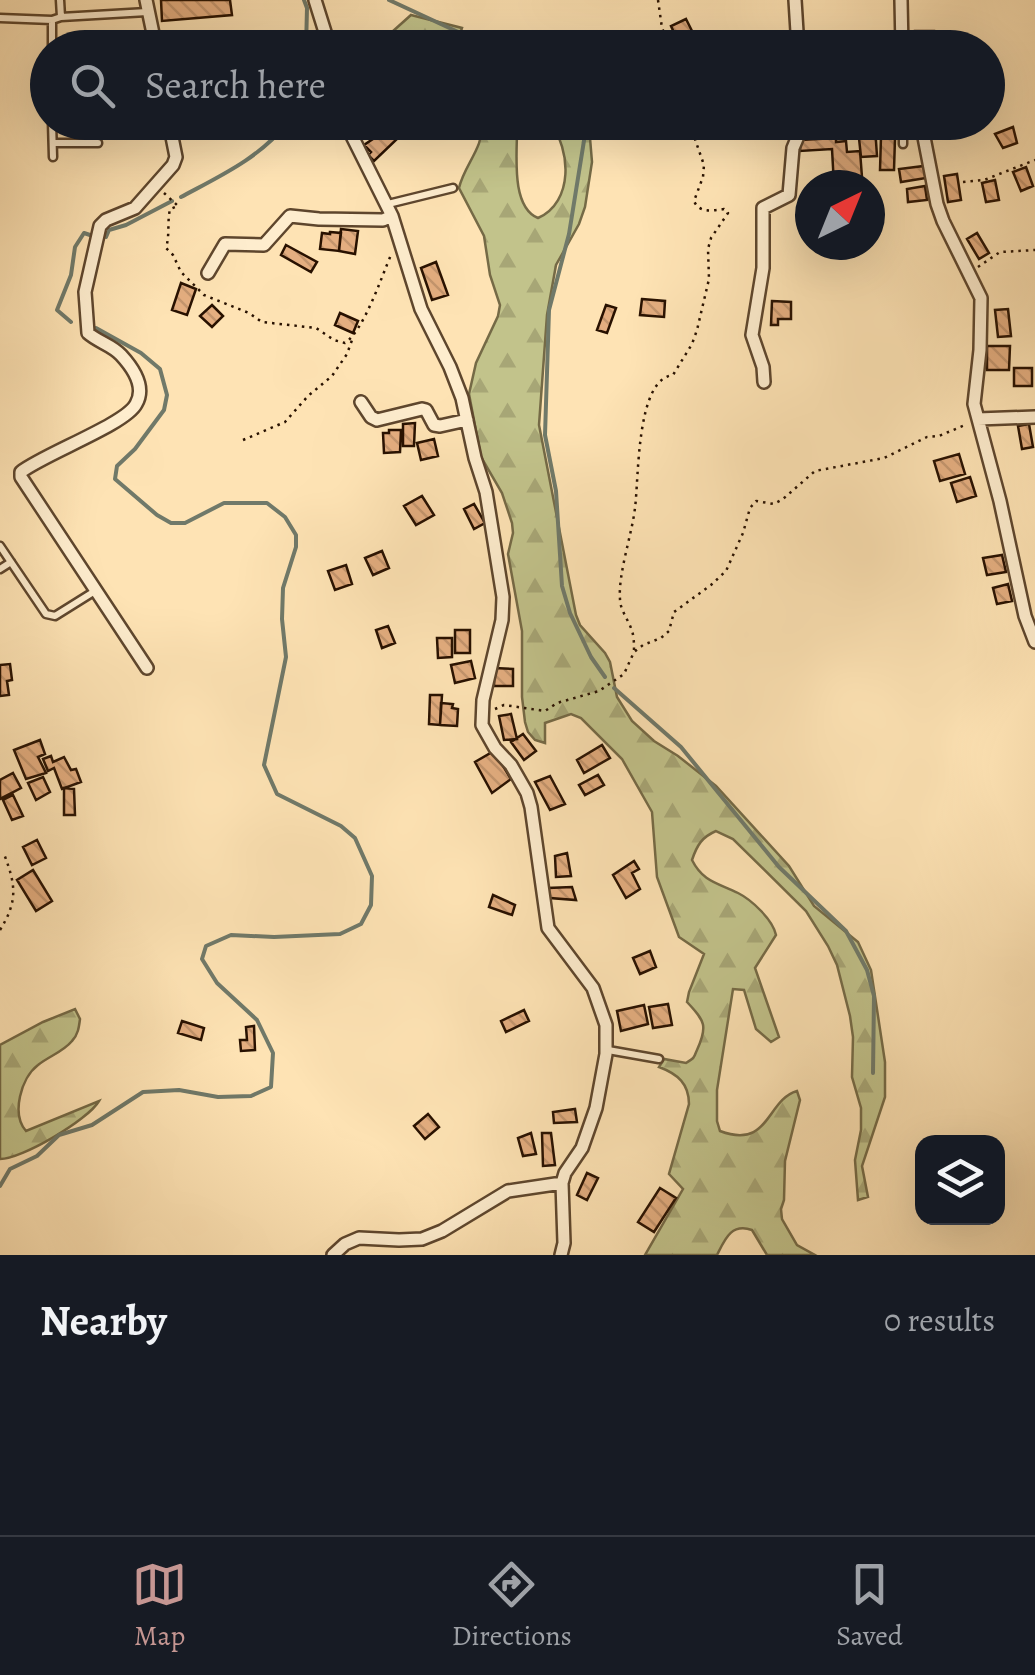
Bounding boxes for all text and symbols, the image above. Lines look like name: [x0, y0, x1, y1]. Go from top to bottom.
search box: [30, 30, 1005, 140]
icon: search: [65, 58, 120, 113]
text: Search here: [145, 59, 326, 111]
north arrow: [795, 170, 885, 260]
map controls: [915, 1135, 1005, 1225]
button: layers: [915, 1135, 1005, 1225]
text: Nearby: [40, 1292, 167, 1349]
text: 0 results: [884, 1298, 995, 1342]
tab: Map: [132, 1557, 187, 1655]
tab: Directions: [452, 1557, 572, 1655]
tab: Saved: [836, 1557, 903, 1655]

